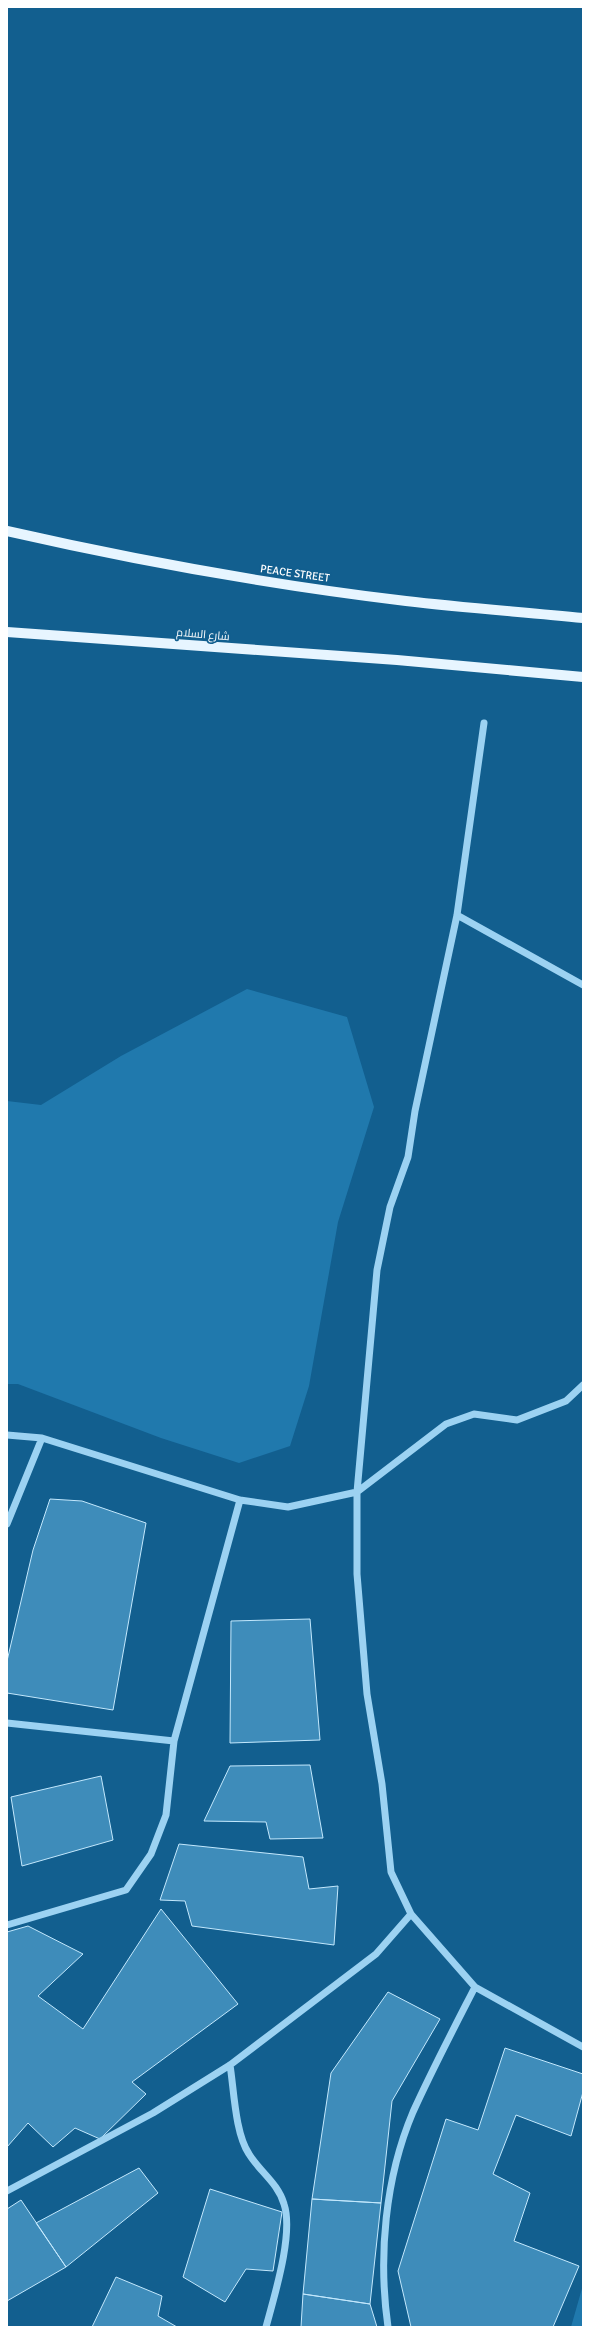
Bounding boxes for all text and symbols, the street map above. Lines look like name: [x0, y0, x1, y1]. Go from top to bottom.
street label: PEACE STREET: [259, 562, 331, 585]
street label: شارع السلام: [176, 626, 230, 644]

